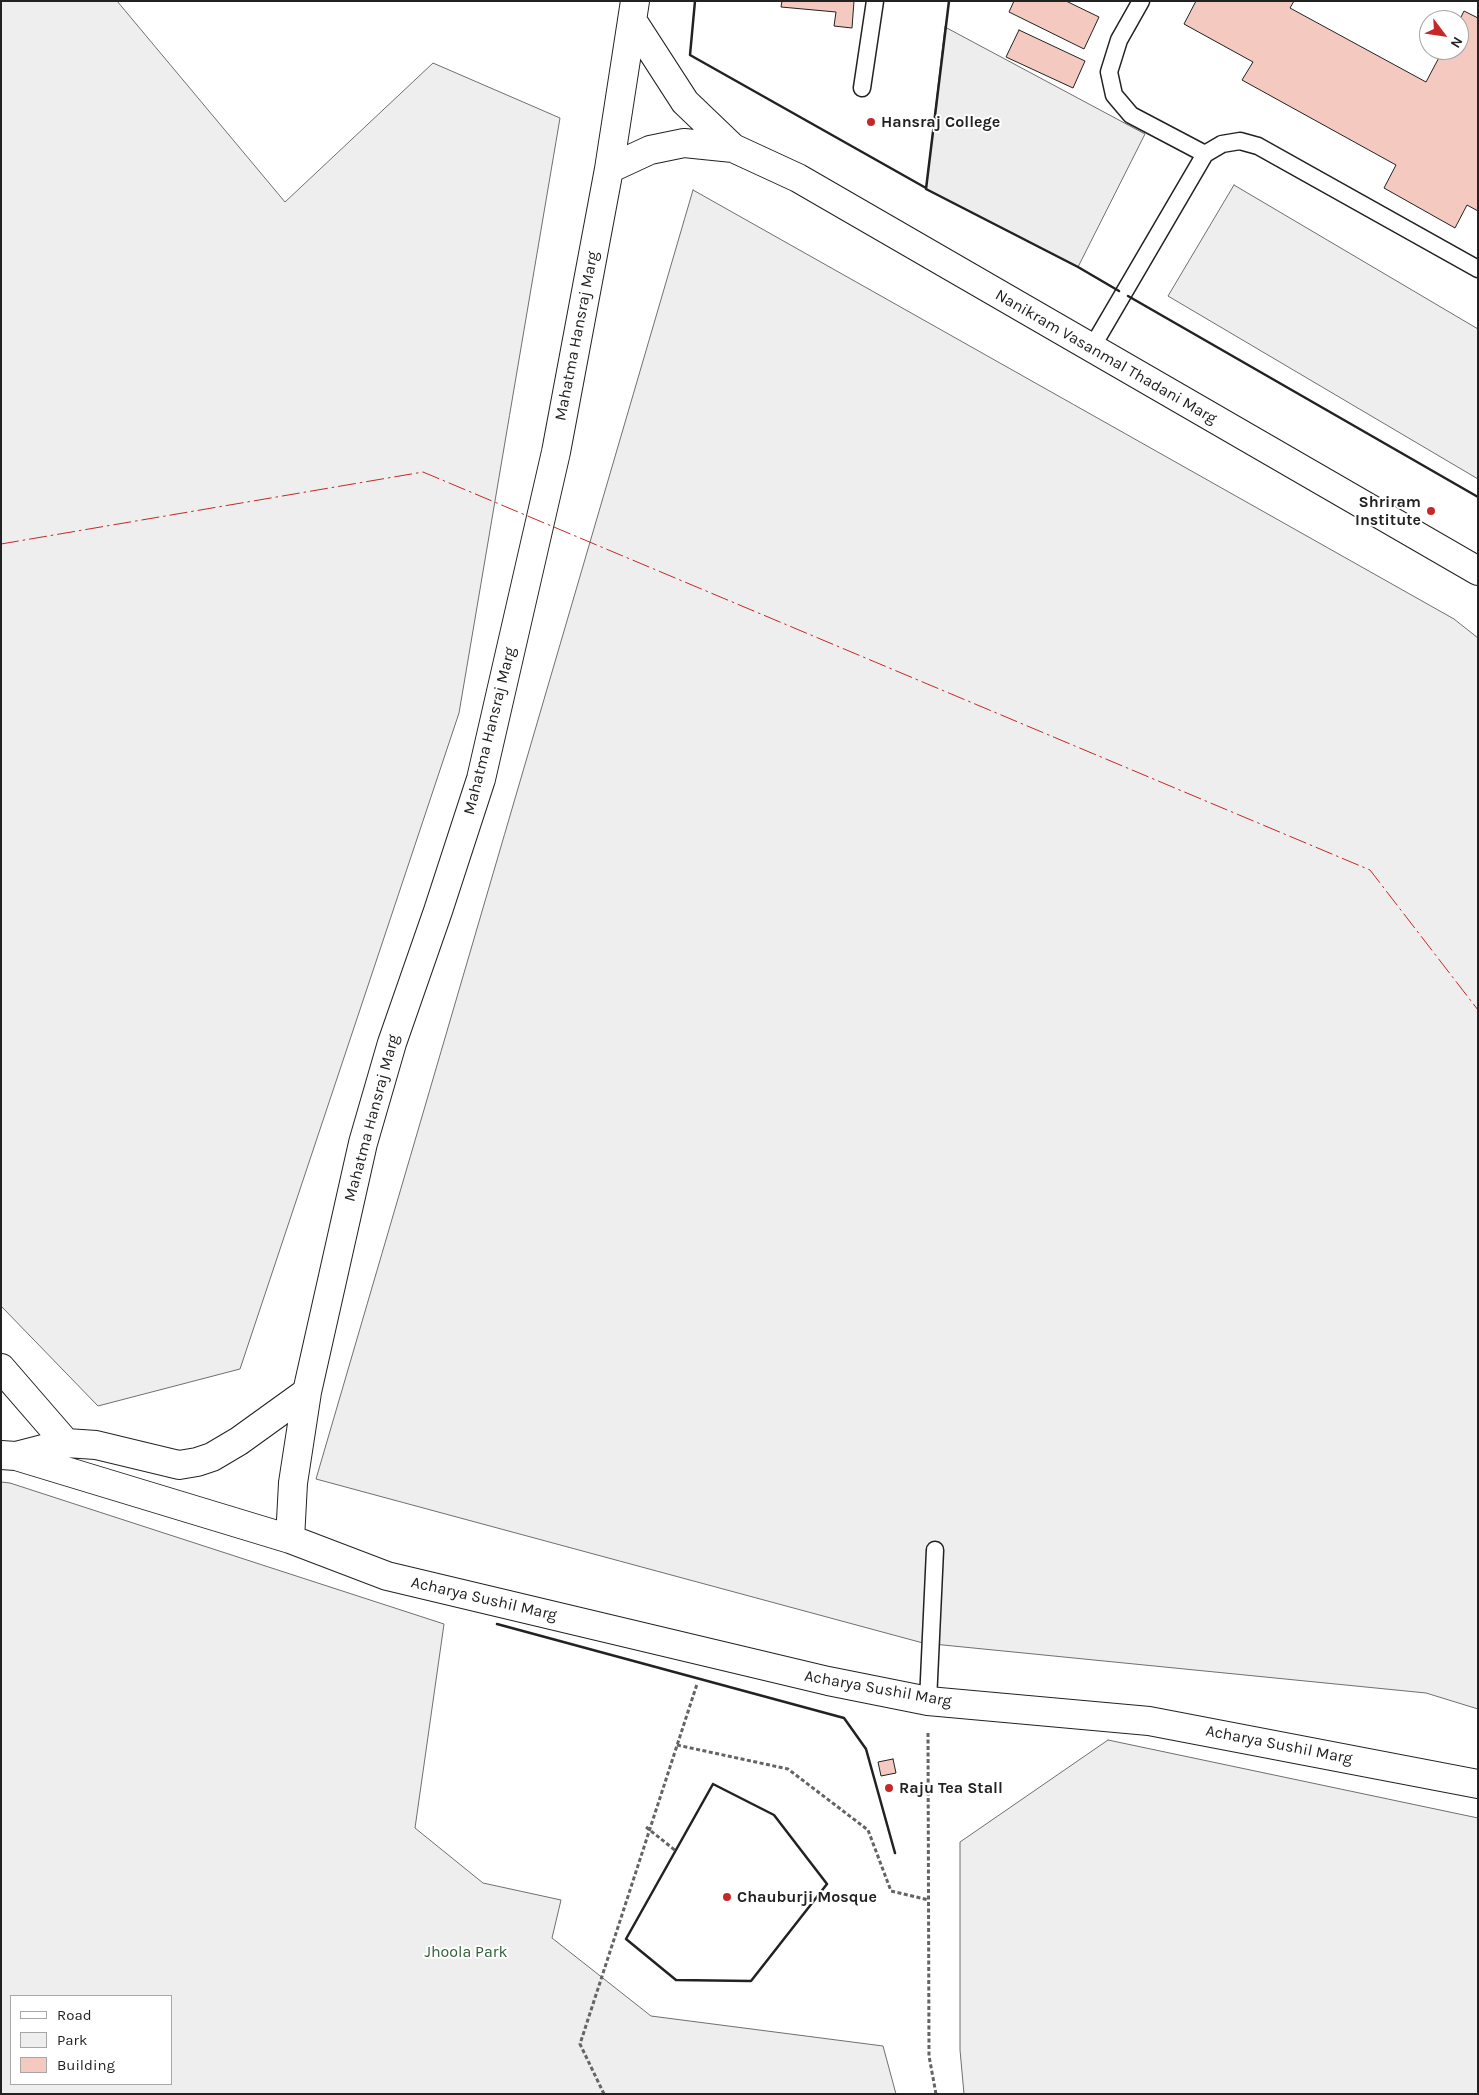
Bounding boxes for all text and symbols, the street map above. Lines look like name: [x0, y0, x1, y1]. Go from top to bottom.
north arrow: [1419, 10, 1469, 60]
text: N: [1447, 34, 1466, 51]
place label: Hansraj College: [881, 112, 1000, 132]
marker: Hansraj College: [865, 116, 877, 128]
street label: Mahatma Hansraj Marg: [551, 250, 603, 422]
street label: Nanikram Vasanmal Thadani Marg: [992, 286, 1220, 428]
place label: Shriram Institute: [1355, 492, 1421, 530]
marker: Shriram Institute: [1425, 505, 1437, 517]
street label: Mahatma Hansraj Marg: [460, 645, 520, 817]
street label: Mahatma Hansraj Marg: [340, 1032, 404, 1204]
street label: Acharya Sushil Marg: [409, 1573, 559, 1625]
street label: Acharya Sushil Marg: [803, 1667, 953, 1711]
street label: Acharya Sushil Marg: [1204, 1721, 1354, 1769]
place label: Raju Tea Stall: [899, 1778, 1003, 1798]
marker: Raju Tea Stall: [883, 1782, 895, 1794]
place label: Chauburji Mosque: [737, 1887, 877, 1907]
marker: Chauburji Mosque: [721, 1891, 733, 1903]
park label: Jhoola Park: [424, 1942, 508, 1962]
legend: [10, 1995, 172, 2085]
text: Road: [57, 2006, 92, 2024]
text: Park: [57, 2031, 87, 2049]
text: Building: [57, 2056, 115, 2074]

